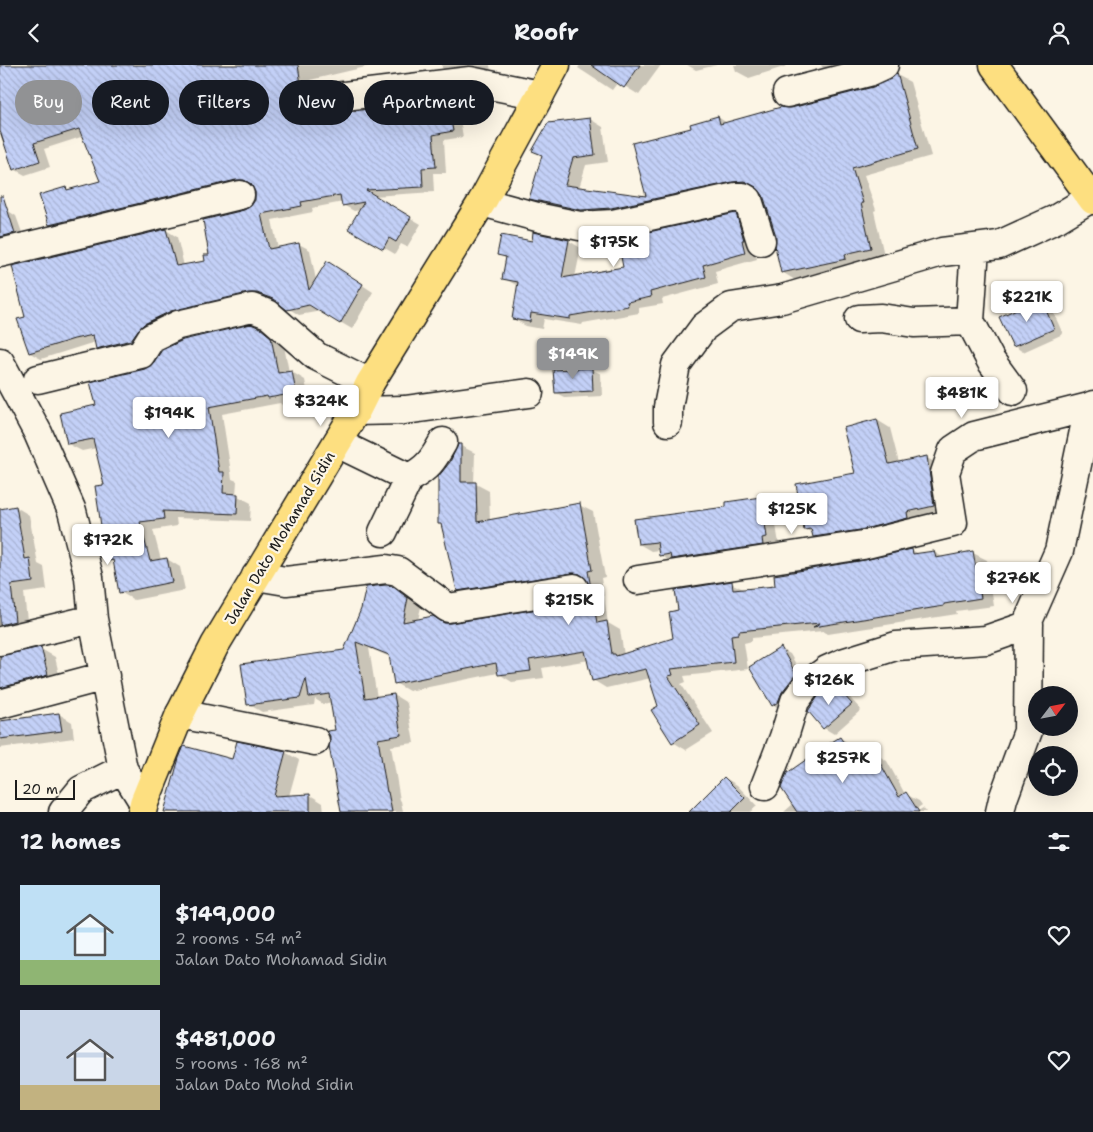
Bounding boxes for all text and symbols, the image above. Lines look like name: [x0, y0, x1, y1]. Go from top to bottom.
text: Roofr: [514, 18, 579, 47]
icon: back: [20, 19, 48, 47]
icon: person: [1045, 19, 1073, 47]
chip: Buy: [15, 80, 82, 125]
chip: Rent: [92, 80, 169, 125]
chip: Filters: [179, 80, 269, 125]
chip: New: [279, 80, 354, 125]
chip: Apartment: [364, 80, 494, 125]
pin: $175K: [579, 225, 649, 268]
text: $175K: [589, 231, 639, 252]
pin: $221K: [992, 281, 1062, 323]
text: $221K: [1002, 286, 1052, 307]
pin: $149K: [538, 337, 608, 380]
text: $149K: [548, 343, 598, 364]
pin: $481K: [927, 377, 997, 419]
text: $481K: [936, 382, 988, 403]
pin: $324K: [286, 385, 356, 427]
text: $324K: [294, 390, 348, 411]
pin: $194K: [134, 397, 204, 439]
text: $194K: [144, 402, 194, 423]
street label: Jalan Dato Mohamad Sidin: [220, 448, 340, 628]
pin: $125K: [757, 493, 827, 535]
text: $125K: [767, 498, 817, 519]
pin: $172K: [73, 523, 143, 566]
text: $172K: [83, 529, 133, 550]
pin: $276K: [978, 561, 1048, 604]
text: $276K: [986, 567, 1040, 588]
pin: $215K: [534, 583, 604, 626]
text: $215K: [544, 589, 594, 610]
pin: $126K: [794, 663, 864, 706]
text: $126K: [804, 669, 854, 690]
north arrow: [1028, 686, 1078, 736]
map controls: [1028, 686, 1078, 796]
pin: $257K: [808, 741, 878, 784]
button: locate: [1028, 746, 1078, 796]
text: $257K: [816, 747, 870, 768]
scale bar: [15, 777, 75, 800]
text: 20 m: [22, 780, 58, 798]
text: 12 homes: [20, 828, 121, 856]
icon: filters: [1045, 828, 1073, 856]
text: $149,000: [175, 900, 275, 928]
icon: home: [60, 905, 120, 965]
icon: heart: [1045, 921, 1073, 949]
text: 2 rooms · 54 m²: [175, 928, 302, 949]
text: Jalan Dato Mohamad Sidin: [175, 949, 387, 970]
text: $481,000: [175, 1025, 276, 1053]
icon: home: [60, 1030, 120, 1090]
icon: heart: [1045, 1046, 1073, 1074]
text: 5 rooms · 168 m²: [175, 1053, 308, 1074]
text: Jalan Dato Mohd Sidin: [175, 1074, 353, 1095]

